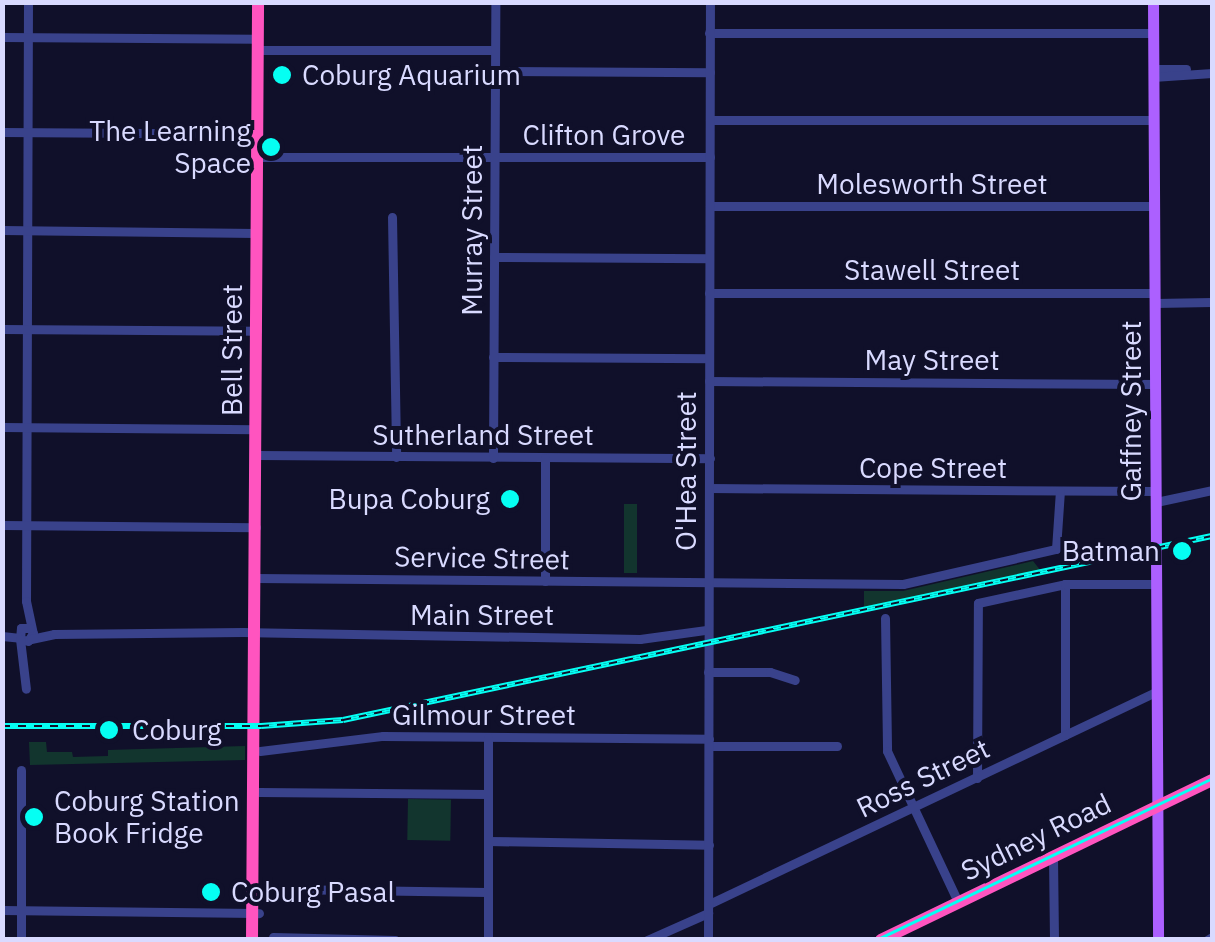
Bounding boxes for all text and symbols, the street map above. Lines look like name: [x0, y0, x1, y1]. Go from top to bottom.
place label: Coburg Aquarium: [302, 58, 521, 92]
marker: Coburg Aquarium: [271, 64, 293, 86]
place label: The Learning Space: [89, 114, 251, 180]
street label: Clifton Grove: [523, 118, 685, 152]
marker: The Learning Space: [260, 136, 282, 158]
street label: Murray Street: [455, 144, 489, 316]
street label: Molesworth Street: [816, 167, 1048, 201]
street label: Stawell Street: [844, 253, 1020, 287]
street label: Bell Street: [215, 284, 249, 416]
street label: Gaffney Street: [1114, 320, 1148, 502]
street label: May Street: [865, 343, 999, 377]
street label: O'Hea Street: [669, 391, 703, 551]
street label: Sutherland Street: [372, 418, 594, 452]
street label: Cope Street: [859, 451, 1007, 485]
place label: Bupa Coburg: [328, 482, 490, 516]
marker: Bupa Coburg: [499, 488, 521, 510]
place label: Batman: [1062, 534, 1160, 568]
marker: Batman: [1169, 538, 1195, 564]
street label: Service Street: [394, 540, 570, 576]
street label: Main Street: [410, 598, 554, 632]
street label: Gilmour Street: [392, 698, 576, 732]
place label: Coburg: [132, 713, 222, 747]
marker: Coburg: [96, 717, 122, 743]
street label: Ross Street: [851, 731, 995, 825]
place label: Coburg Station Book Fridge: [54, 784, 240, 850]
street label: Sydney Road: [956, 786, 1116, 888]
marker: Coburg Station Book Fridge: [23, 806, 45, 828]
place label: Coburg Pasal: [231, 875, 395, 909]
marker: Coburg Pasal: [200, 881, 222, 903]

